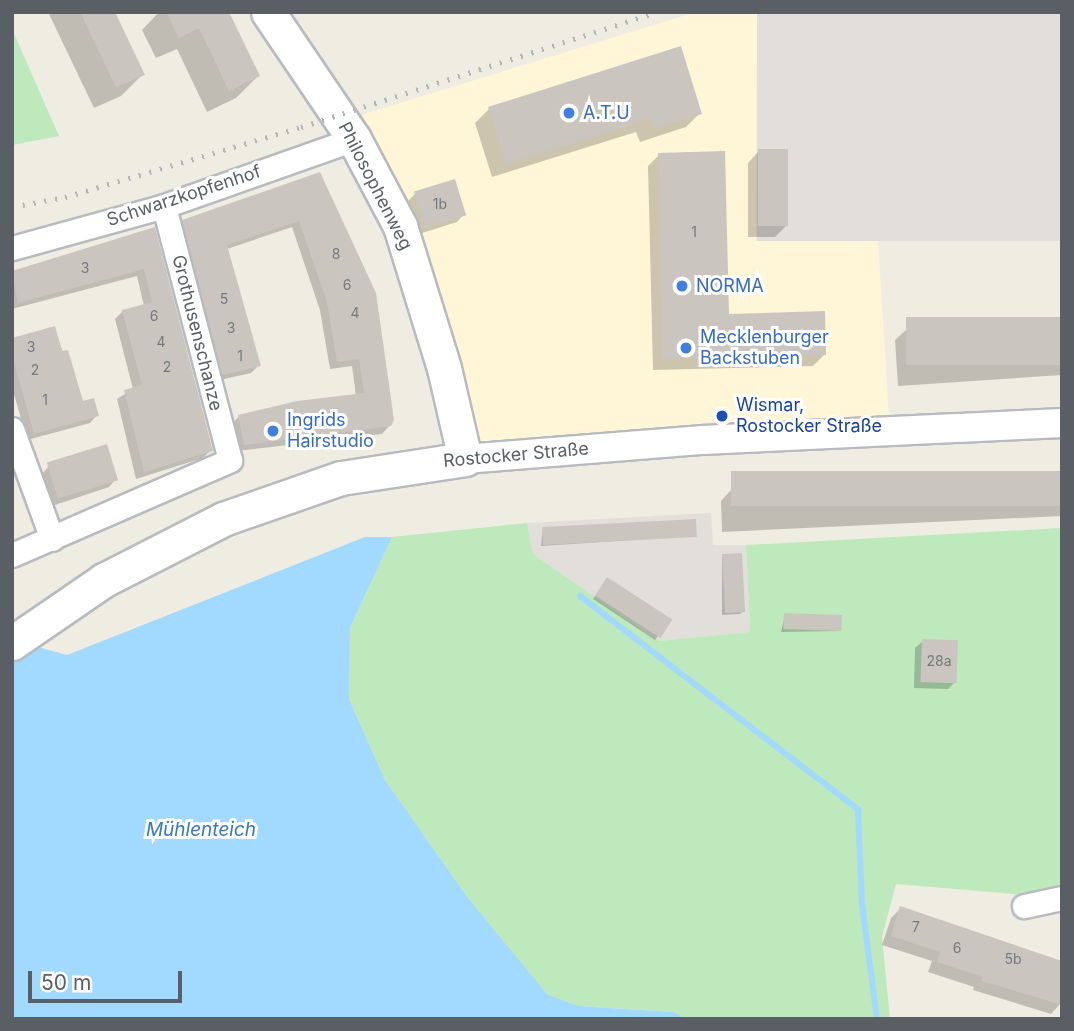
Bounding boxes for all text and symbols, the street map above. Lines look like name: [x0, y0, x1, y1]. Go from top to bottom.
place label: A.T.U: [583, 102, 630, 124]
marker: A.T.U: [561, 105, 577, 121]
street label: Philosophenweg: [333, 118, 417, 254]
street label: Schwarzkopfenhof: [104, 161, 264, 231]
house number: 1b: [433, 196, 447, 212]
house number: 1: [691, 224, 697, 240]
house number: 8: [332, 246, 340, 262]
street label: Grothusenschanze: [167, 253, 227, 413]
house number: 3: [81, 260, 89, 276]
place label: NORMA: [696, 275, 764, 297]
house number: 6: [343, 277, 351, 293]
marker: NORMA: [674, 278, 690, 294]
house number: 5: [220, 291, 228, 307]
house number: 4: [350, 305, 360, 321]
house number: 6: [150, 308, 158, 324]
house number: 3: [227, 320, 235, 336]
place label: Mecklenburger Backstuben: [700, 327, 829, 370]
house number: 4: [156, 334, 166, 350]
house number: 3: [27, 339, 35, 355]
marker: Mecklenburger Backstuben: [678, 340, 694, 356]
house number: 1: [237, 348, 243, 364]
house number: 2: [163, 359, 171, 375]
house number: 2: [31, 362, 39, 378]
house number: 1: [42, 392, 48, 408]
place label: Wismar, Rostocker Straße: [736, 395, 882, 438]
marker: Wismar, Rostocker Straße: [714, 408, 730, 424]
place label: Ingrids Hairstudio: [287, 410, 374, 452]
marker: Ingrids Hairstudio: [265, 423, 281, 439]
street label: Rostocker Straße: [442, 438, 590, 472]
house number: 28a: [926, 653, 952, 669]
water label: Mühlenteich: [146, 819, 256, 841]
house number: 7: [912, 919, 920, 935]
house number: 6: [953, 940, 961, 956]
house number: 5b: [1004, 951, 1022, 967]
scale bar: [32, 958, 186, 1002]
text: 50 m: [41, 970, 91, 995]

